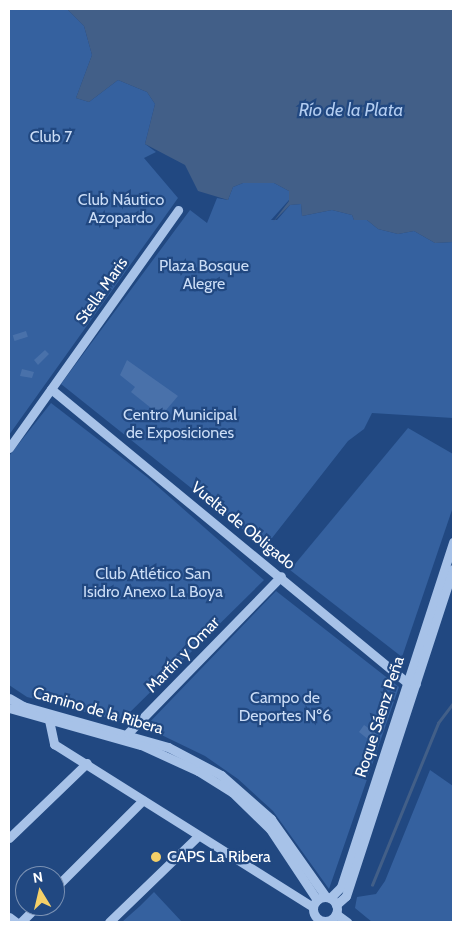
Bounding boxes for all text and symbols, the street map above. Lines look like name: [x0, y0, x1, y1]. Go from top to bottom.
water label: Río de la Plata: [299, 99, 403, 121]
park label: Club 7: [30, 127, 72, 147]
park label: Club Náutico Azopardo: [78, 190, 164, 228]
street label: Stella Maris: [72, 254, 132, 328]
park label: Plaza Bosque Alegre: [159, 256, 249, 294]
park label: Centro Municipal de Exposiciones: [123, 405, 237, 443]
street label: Vuelta de Obligado: [187, 478, 299, 574]
park label: Club Atlético San Isidro Anexo La Boya: [83, 564, 223, 602]
street label: Martín y Omar: [142, 613, 224, 697]
street label: Roque Sáenz Peña: [351, 654, 409, 780]
street label: Camino de la Ribera: [31, 683, 165, 739]
park label: Campo de Deportes Nº6: [239, 688, 331, 726]
place label: CAPS La Ribera: [167, 847, 271, 867]
marker: CAPS La Ribera: [149, 850, 163, 864]
north arrow: [15, 866, 65, 916]
text: N: [32, 868, 44, 887]

